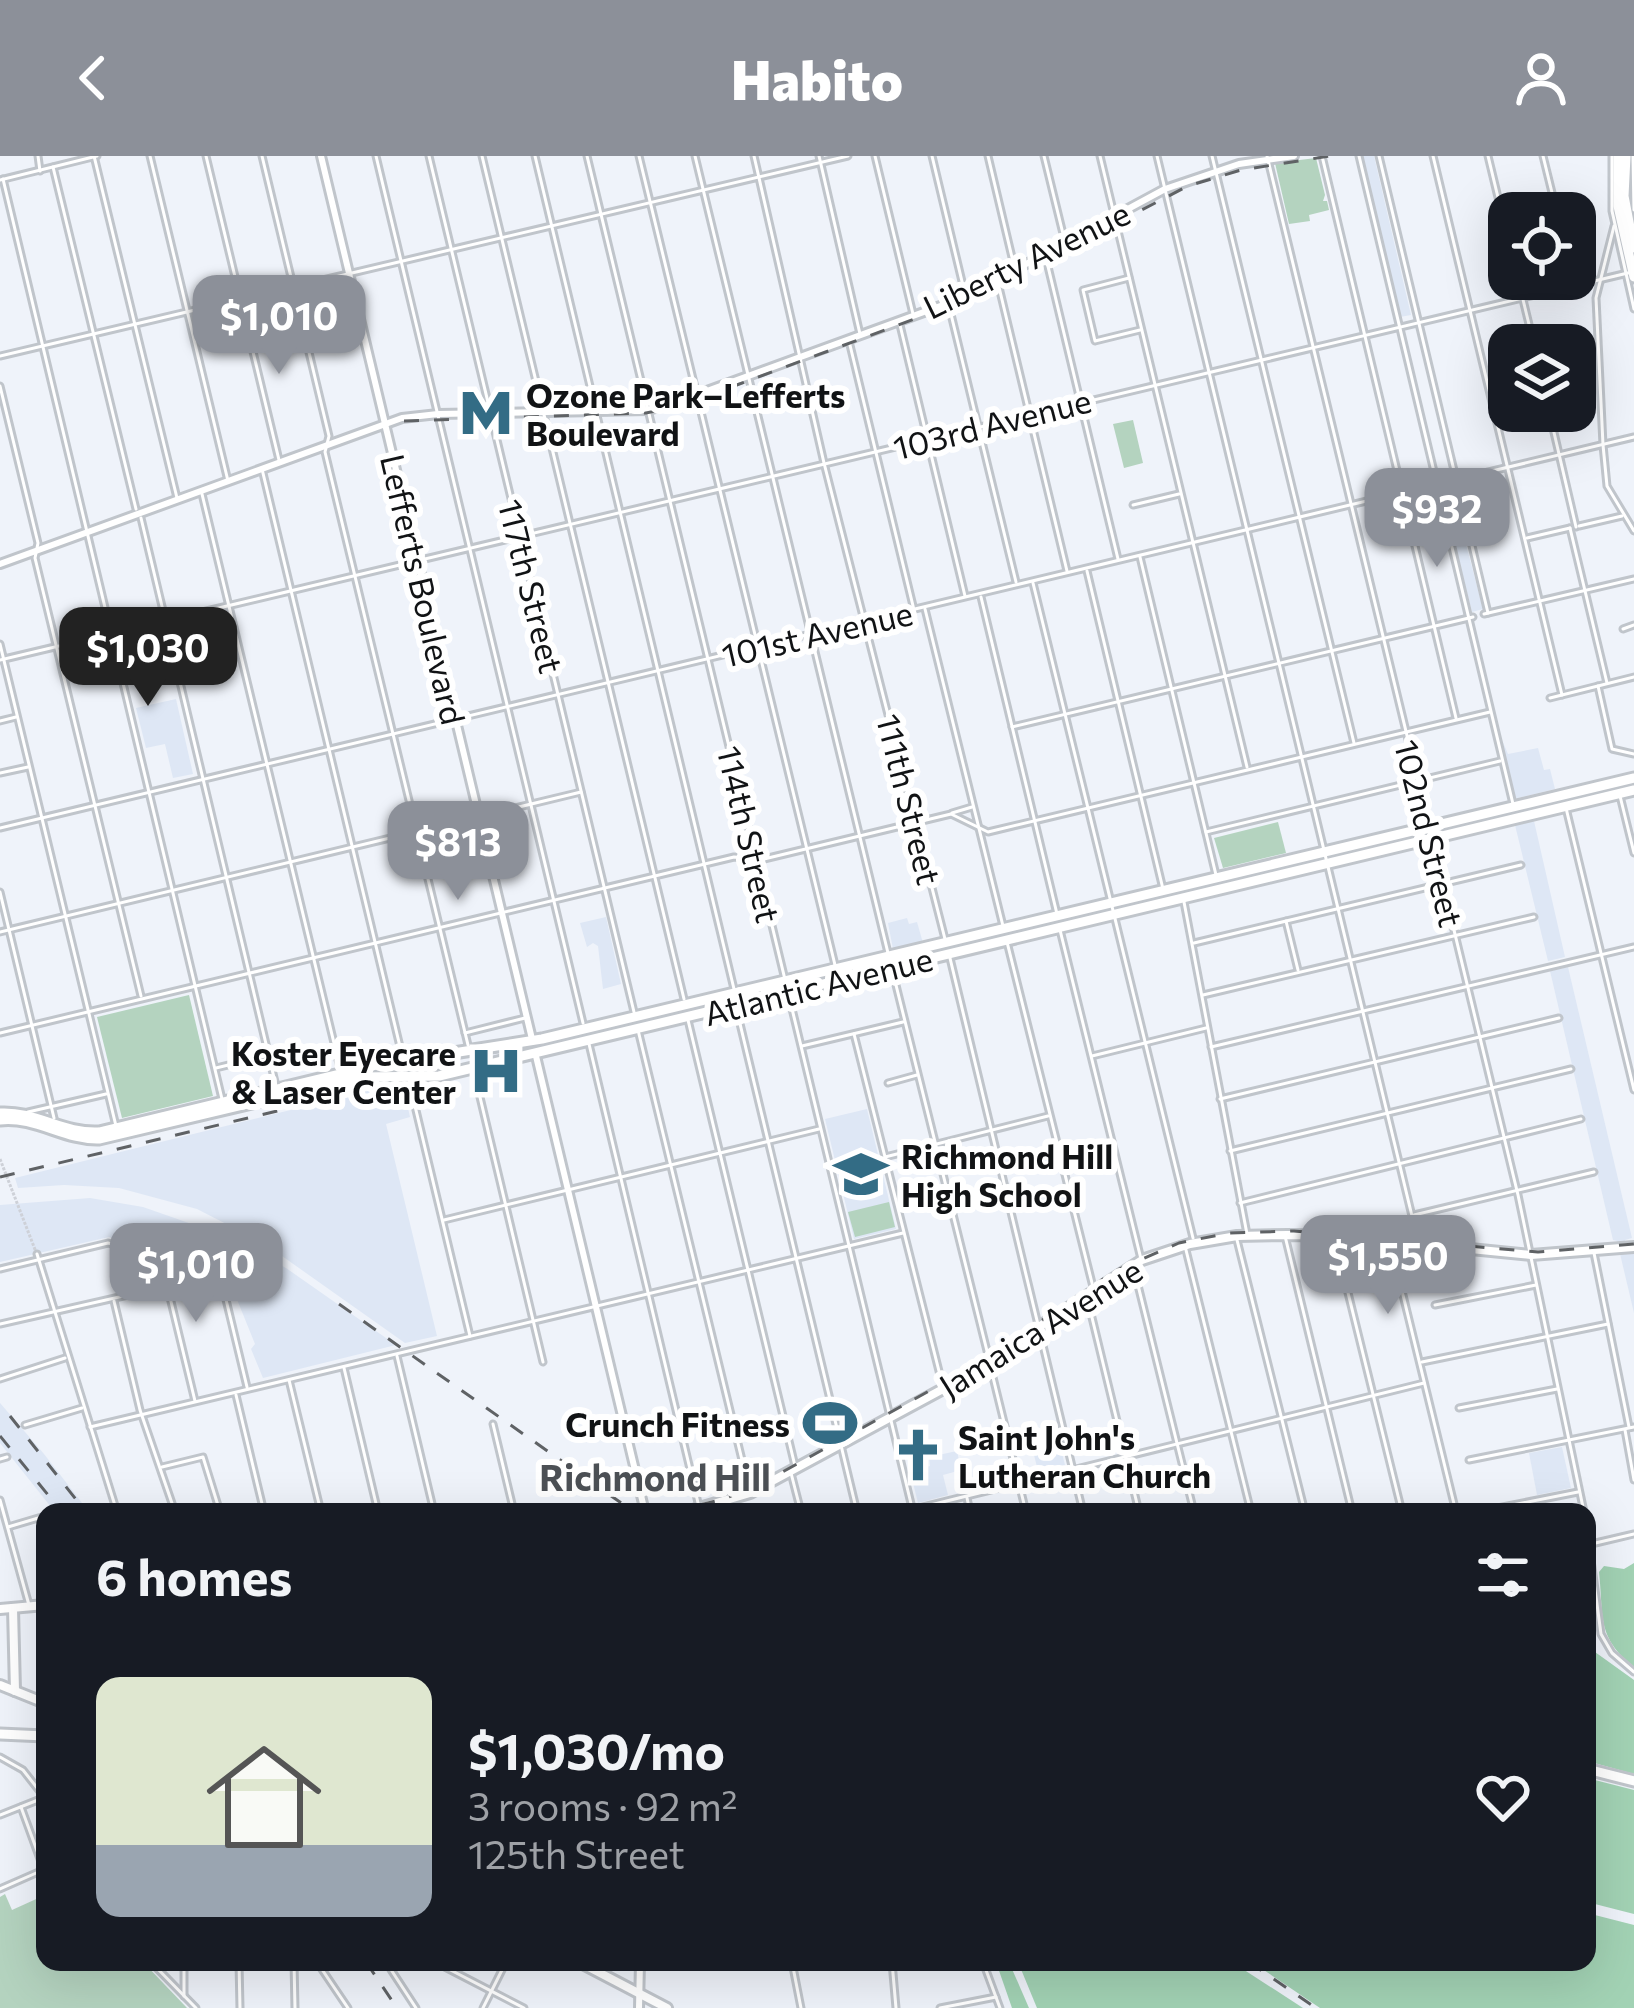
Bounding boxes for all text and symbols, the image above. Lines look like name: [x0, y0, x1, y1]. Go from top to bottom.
icon: back: [60, 45, 126, 111]
text: Habito: [731, 45, 903, 111]
icon: person: [1508, 45, 1574, 111]
street label: Liberty Avenue: [916, 191, 1136, 327]
map controls: [1488, 192, 1596, 432]
button: locate: [1488, 192, 1596, 300]
pin: $1,010: [181, 275, 377, 377]
text: $1,010: [220, 290, 338, 338]
button: layers: [1488, 324, 1596, 432]
place label: Ozone Park–Lefferts Boulevard: [526, 374, 846, 453]
street label: 103rd Avenue: [889, 379, 1095, 467]
metro station icon: Ozone Park–Lefferts Boulevard: [457, 384, 515, 442]
street label: Lefferts Boulevard: [373, 450, 475, 728]
pin: $932: [1366, 468, 1508, 570]
text: $932: [1392, 483, 1482, 531]
street label: 117th Street: [491, 495, 573, 677]
street label: 101st Avenue: [718, 591, 916, 675]
pin: $1,030: [50, 607, 246, 709]
text: $1,030: [86, 622, 210, 670]
street label: 111th Street: [869, 709, 951, 889]
street label: 102nd Street: [1387, 735, 1473, 931]
street label: 114th Street: [710, 742, 790, 926]
pin: $813: [387, 801, 529, 903]
text: $813: [415, 816, 501, 864]
street label: Atlantic Avenue: [699, 937, 937, 1033]
place label: Koster Eyecare & Laser Center: [231, 1032, 456, 1111]
hospital icon: Koster Eyecare & Laser Center: [467, 1042, 525, 1100]
place label: Richmond Hill High School: [901, 1135, 1113, 1214]
school or university icon: Richmond Hill High School: [832, 1145, 890, 1203]
pin: $1,550: [1290, 1215, 1486, 1317]
pin: $1,010: [98, 1223, 294, 1325]
text: $1,550: [1327, 1230, 1449, 1278]
text: $1,010: [137, 1238, 255, 1286]
street label: Jamaica Avenue: [931, 1248, 1149, 1406]
sports icon: Crunch Fitness: [801, 1394, 859, 1452]
place label: Crunch Fitness: [565, 1403, 790, 1444]
place label: Saint John's Lutheran Church: [958, 1416, 1211, 1495]
church icon: Saint John's Lutheran Church: [889, 1426, 947, 1484]
district label: Richmond Hill: [539, 1454, 771, 1498]
icon: filters: [1470, 1542, 1536, 1608]
text: 6 homes: [96, 1544, 292, 1607]
text: $1,030/mo: [468, 1718, 725, 1781]
icon: home: [192, 1725, 336, 1869]
icon: heart: [1470, 1764, 1536, 1830]
text: 3 rooms · 92 m²: [468, 1781, 738, 1829]
text: 125th Street: [468, 1829, 685, 1877]

